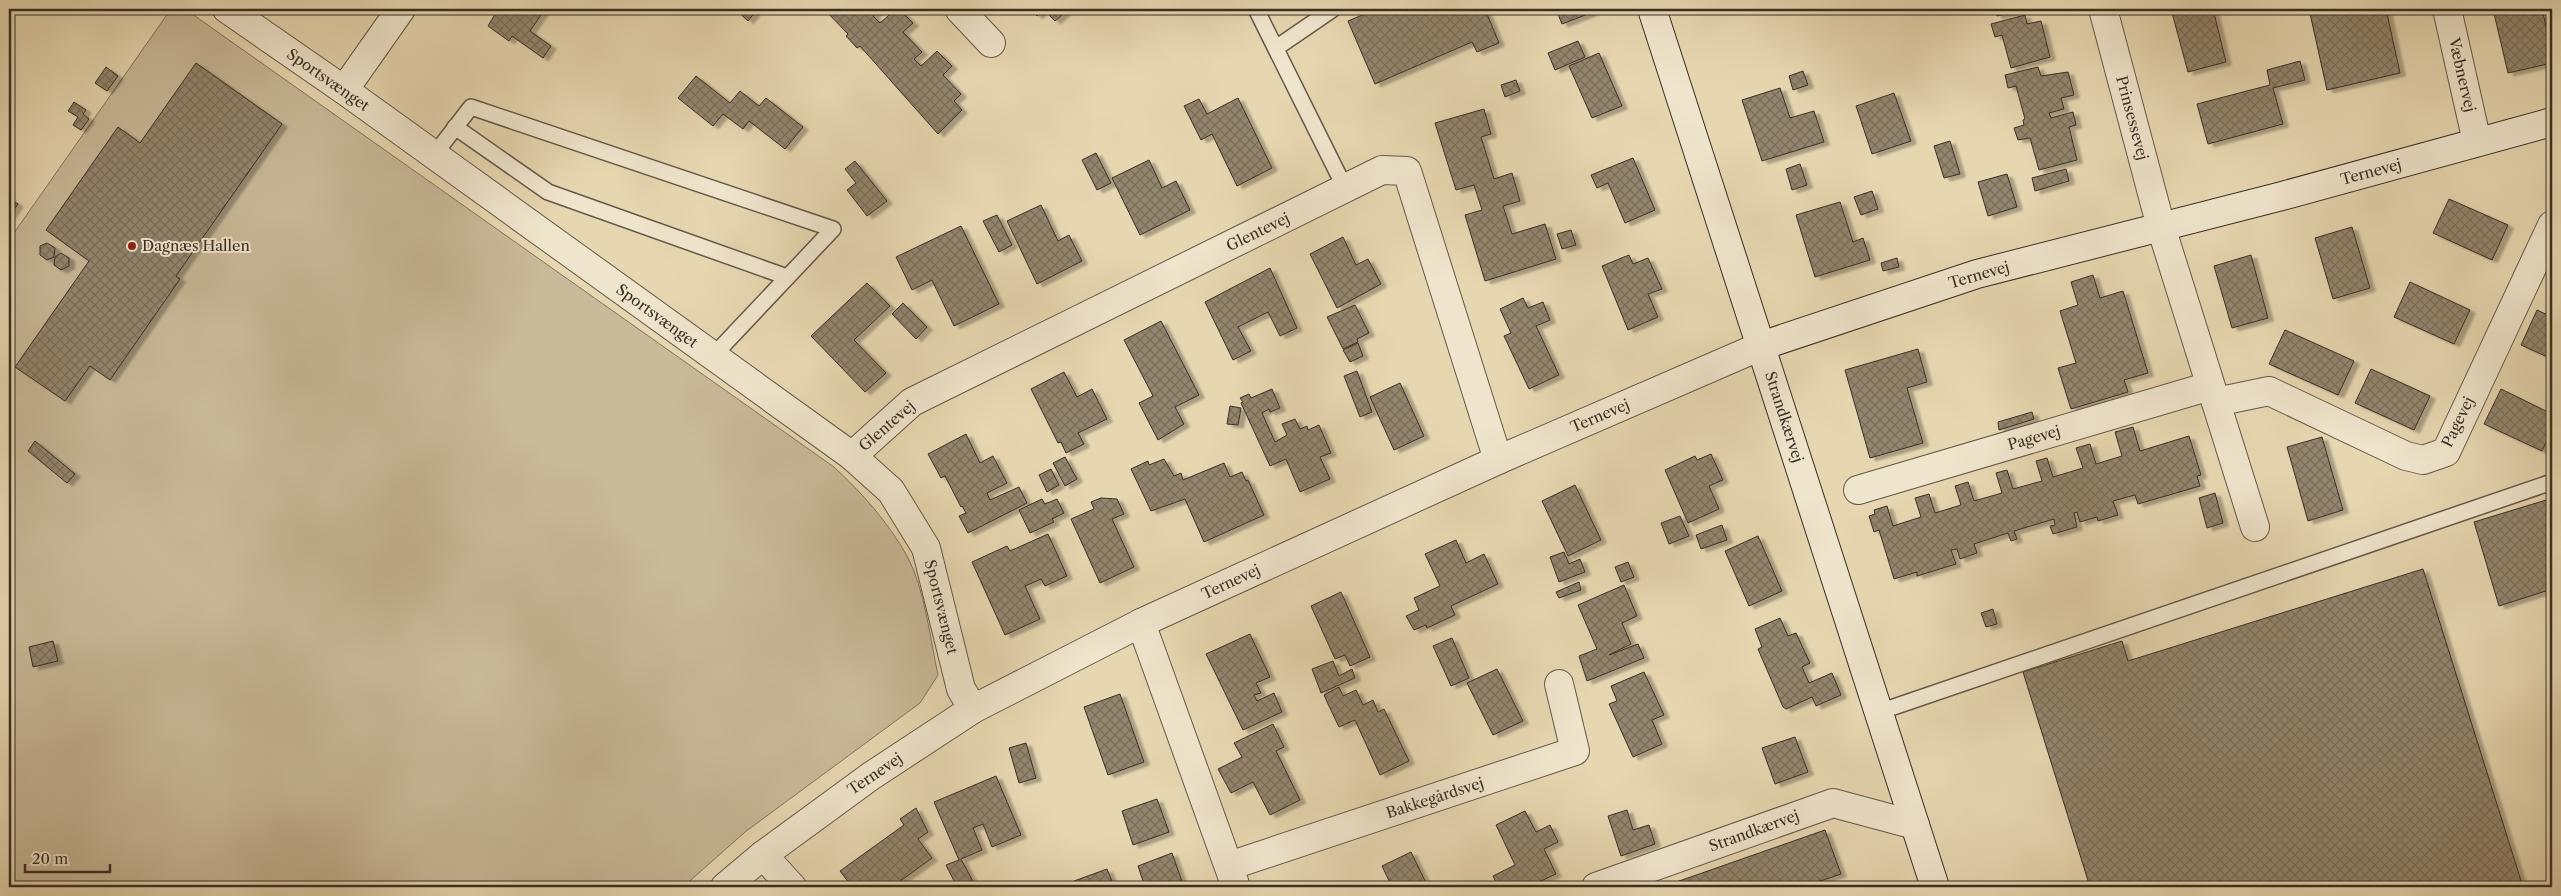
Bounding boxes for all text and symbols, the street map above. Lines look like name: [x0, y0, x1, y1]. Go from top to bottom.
street label: Væbnervej: [2445, 35, 2480, 114]
street label: Sportsvænget: [283, 44, 374, 115]
street label: Prinsessevej: [2112, 74, 2153, 162]
street label: Ternevej: [2338, 154, 2403, 189]
street label: Glentevej: [1223, 208, 1293, 255]
place label: Dagnæs Hallen: [142, 236, 250, 255]
marker: Dagnæs Hallen: [126, 240, 138, 252]
street label: Ternevej: [1946, 257, 2011, 292]
street label: Sportsvænget: [613, 280, 703, 352]
street label: Strandkærvej: [1761, 369, 1808, 465]
street label: Pagevej: [2437, 393, 2478, 450]
street label: Ternevej: [1567, 395, 1632, 436]
street label: Glentevej: [855, 396, 919, 455]
street label: Pagevej: [2005, 421, 2062, 454]
street label: Sportsvænget: [921, 558, 963, 657]
street label: Ternevej: [1199, 560, 1263, 603]
street label: Ternevej: [844, 748, 906, 799]
street label: Bakkegårdsvej: [1384, 773, 1486, 822]
street label: Strandkærvej: [1706, 805, 1802, 856]
scale bar: [25, 841, 110, 873]
text: 20 m: [32, 849, 68, 868]

